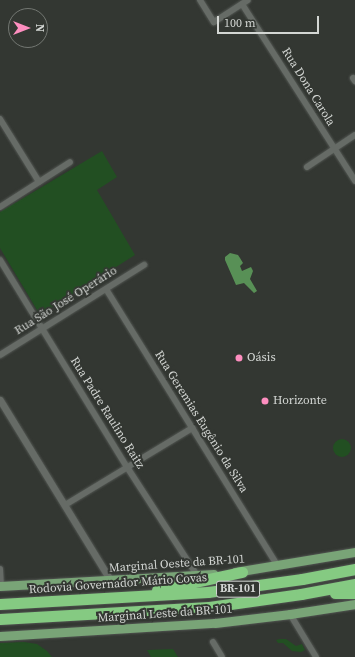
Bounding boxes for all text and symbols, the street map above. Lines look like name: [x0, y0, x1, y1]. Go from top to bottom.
north arrow: [8, 8, 48, 48]
scale bar: [219, 8, 321, 34]
text: 100 m: [224, 15, 256, 31]
text: N: [32, 24, 47, 32]
street label: Rua Dona Carola: [278, 45, 338, 129]
street label: Rua São José Operário: [12, 264, 120, 338]
street label: Rua Geremias Eugênio da Silva: [151, 348, 251, 496]
place label: Oásis: [247, 351, 276, 365]
marker: Oásis: [234, 353, 244, 363]
street label: Rua Padre Raulino Raitz: [67, 354, 147, 472]
place label: Horizonte: [273, 394, 327, 408]
marker: Horizonte: [260, 396, 270, 406]
street label: Marginal Oeste da BR-101: [109, 552, 245, 576]
street label: Rodovia Governador Mário Covas: [28, 571, 208, 597]
road number: BR-101: [216, 580, 260, 598]
street label: Marginal Leste da BR-101: [97, 602, 233, 626]

